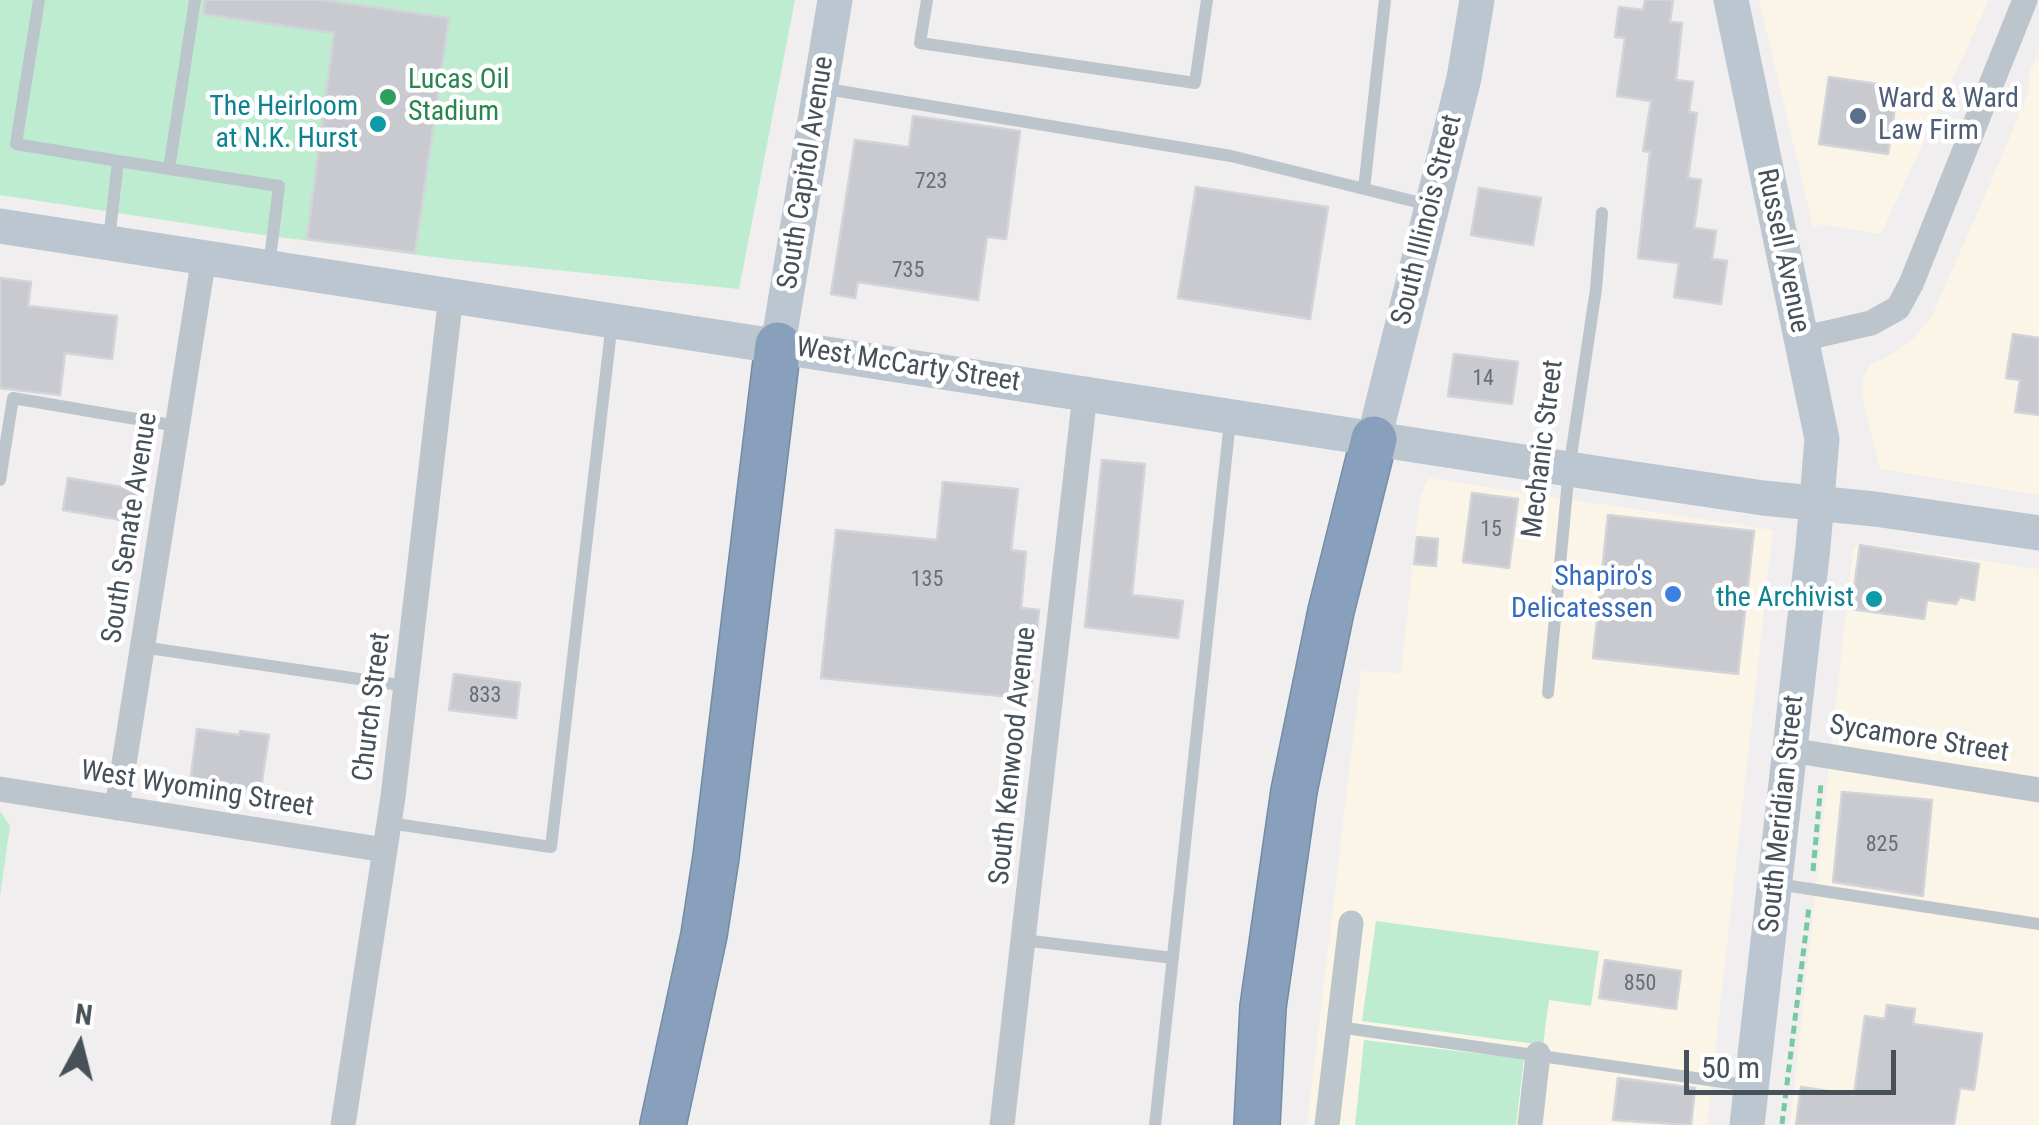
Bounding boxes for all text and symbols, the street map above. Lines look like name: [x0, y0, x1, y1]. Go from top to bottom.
street label: South Capitol Avenue: [772, 54, 842, 292]
place label: Lucas Oil Stadium: [408, 64, 509, 130]
place label: Ward & Ward Law Firm: [1878, 83, 2019, 149]
marker: Lucas Oil Stadium: [377, 86, 399, 108]
place label: The Heirloom at N.K. Hurst: [209, 91, 358, 157]
marker: Ward & Ward Law Firm: [1847, 105, 1869, 127]
street label: South Illinois Street: [1386, 111, 1470, 329]
marker: The Heirloom at N.K. Hurst: [367, 113, 389, 135]
street label: Russell Avenue: [1748, 166, 1816, 336]
house number: 723: [915, 169, 947, 195]
house number: 735: [892, 258, 924, 284]
street label: West McCarty Street: [794, 332, 1022, 400]
street label: Mechanic Street: [1516, 358, 1572, 540]
house number: 14: [1472, 366, 1494, 392]
street label: South Senate Avenue: [96, 410, 166, 646]
house number: 15: [1480, 517, 1502, 543]
place label: Shapiro's Delicatessen: [1511, 561, 1653, 627]
house number: 135: [911, 567, 943, 593]
place label: the Archivist: [1716, 582, 1854, 616]
marker: Shapiro's Delicatessen: [1662, 583, 1684, 605]
marker: the Archivist: [1863, 588, 1885, 610]
street label: South Kenwood Avenue: [984, 625, 1044, 887]
street label: Church Street: [347, 631, 399, 783]
house number: 833: [469, 683, 501, 709]
street label: South Meridian Street: [1754, 693, 1812, 935]
street label: Sycamore Street: [1827, 709, 2011, 771]
street label: West Wyoming Street: [78, 755, 316, 825]
house number: 825: [1866, 832, 1898, 858]
house number: 850: [1624, 971, 1656, 997]
north arrow: [30, 995, 130, 1095]
text: N: [73, 997, 94, 1032]
scale bar: [1689, 1030, 1902, 1092]
text: 50 m: [1701, 1050, 1760, 1085]

